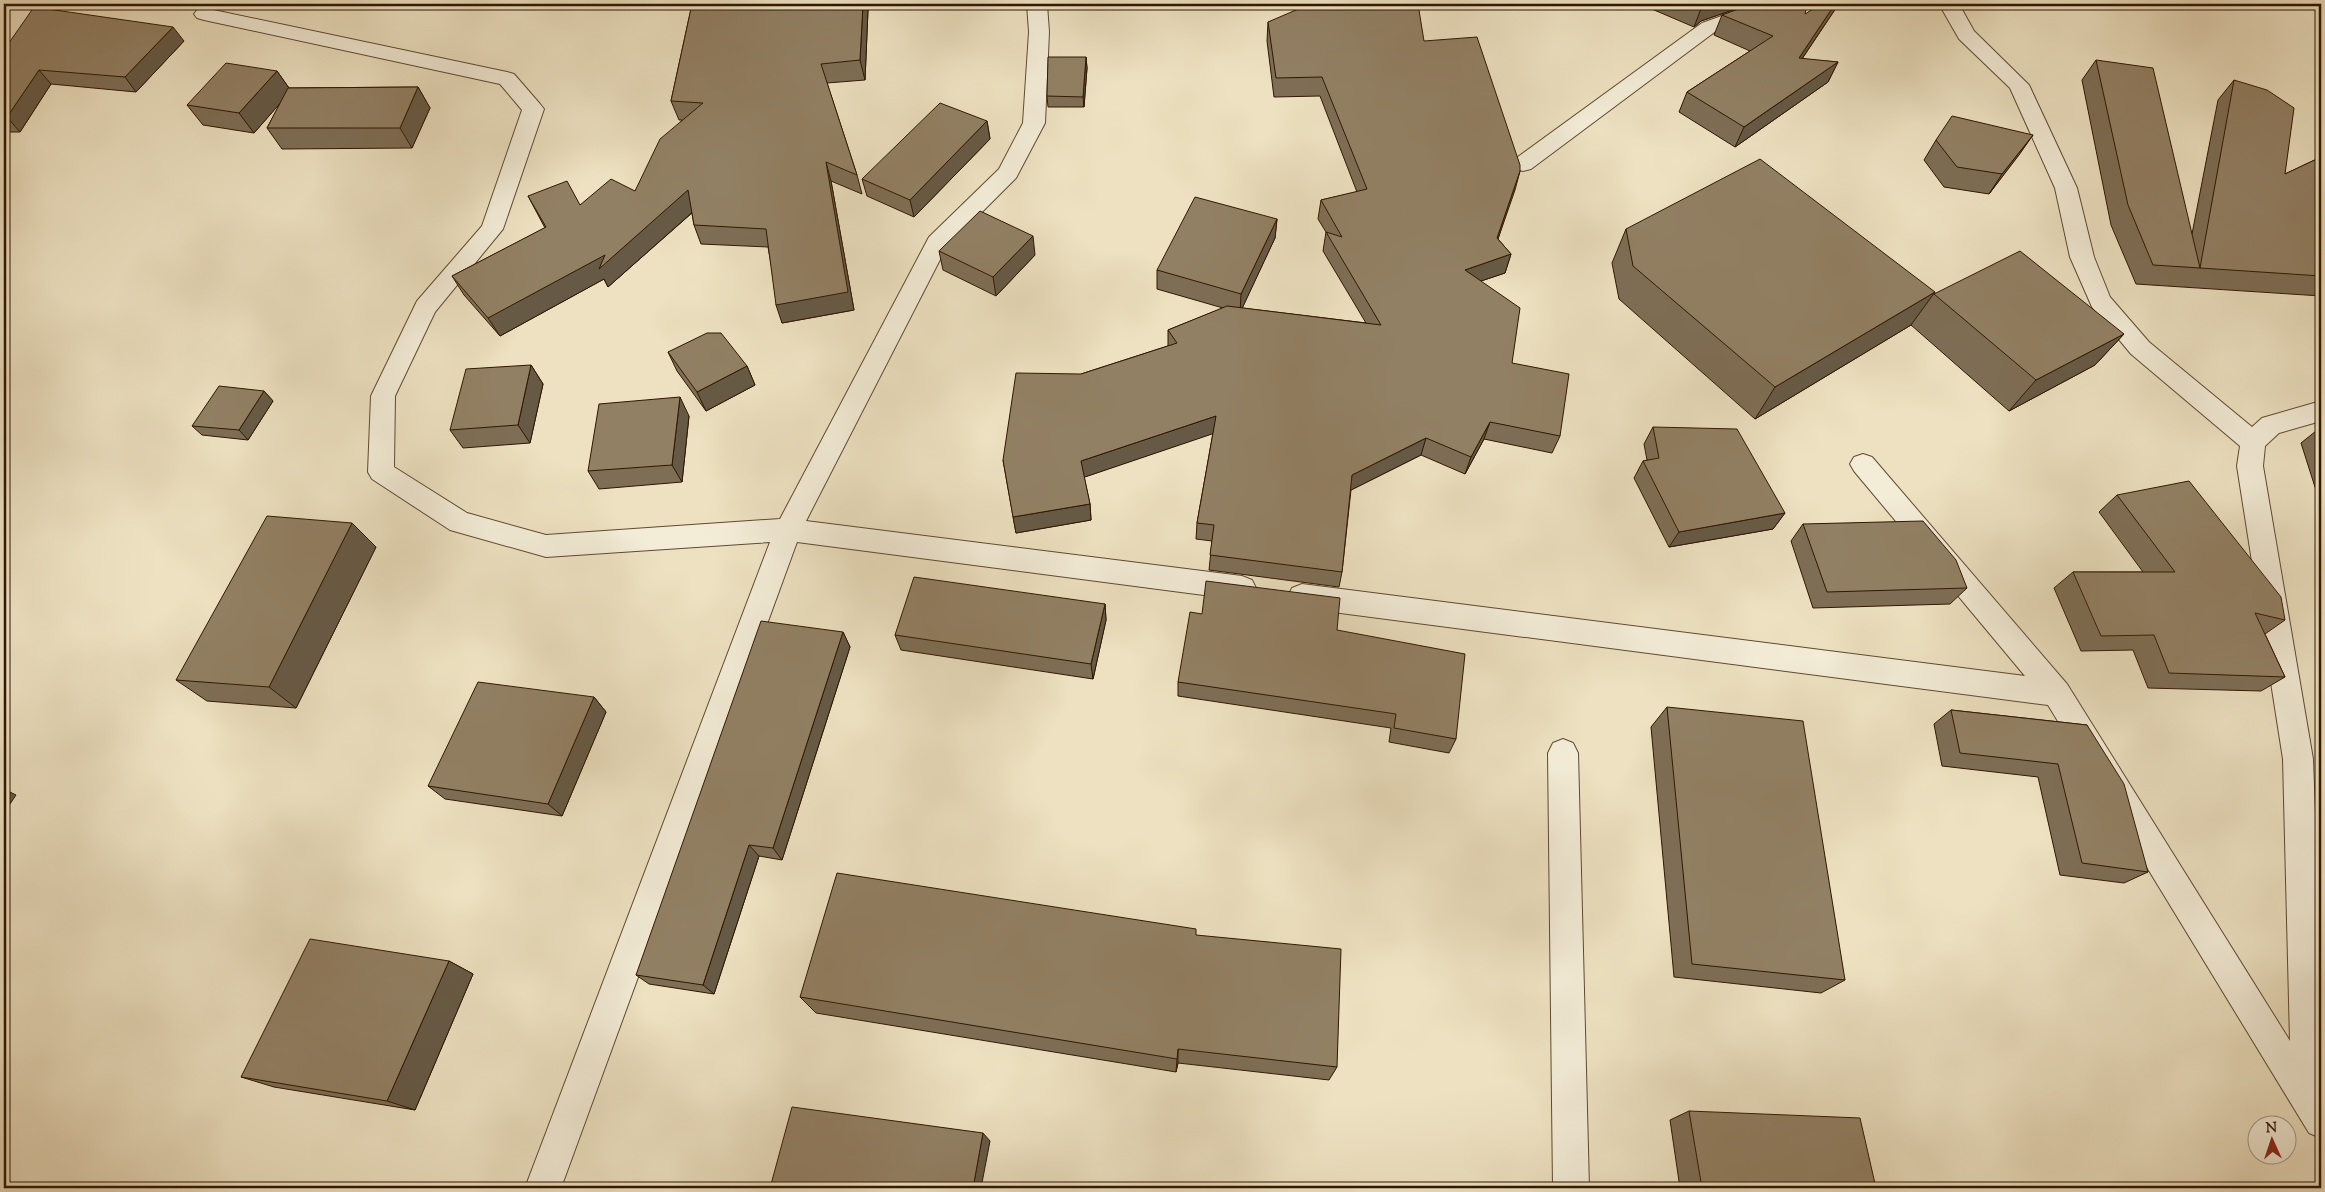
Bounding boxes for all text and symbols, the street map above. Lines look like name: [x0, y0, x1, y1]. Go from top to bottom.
north arrow: [2248, 1114, 2298, 1164]
text: N: [2265, 1119, 2278, 1139]

